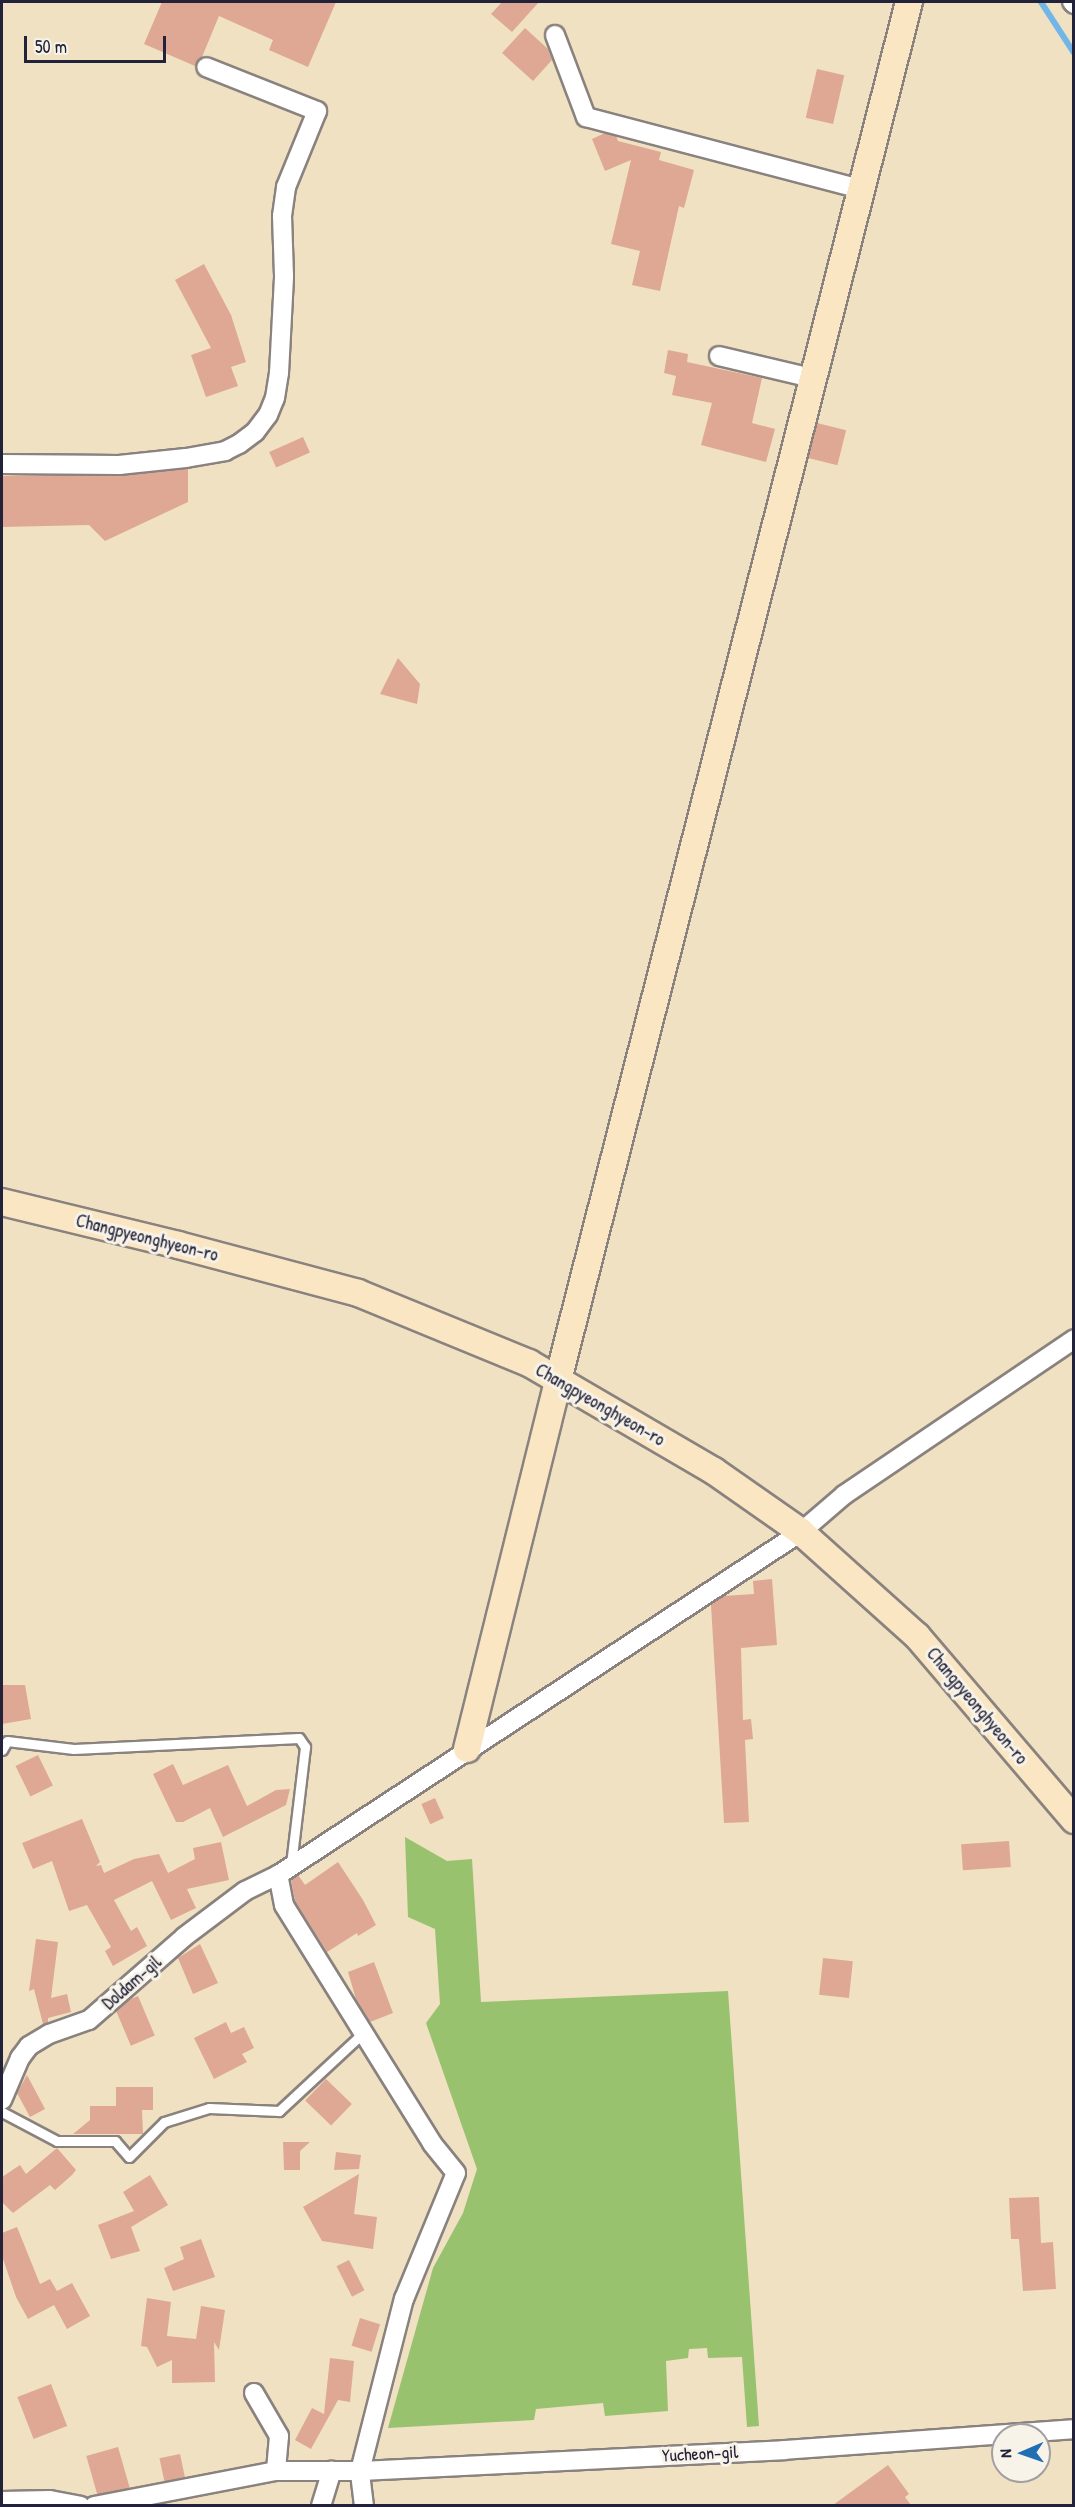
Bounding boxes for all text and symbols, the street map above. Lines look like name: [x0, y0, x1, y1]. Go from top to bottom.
scale bar: [27, 24, 170, 62]
text: 50 m: [35, 34, 67, 59]
street label: Changpyeonghyeon-ro: [74, 1210, 220, 1266]
street label: Changpyeonghyeon-ro: [532, 1359, 668, 1451]
street label: Changpyeonghyeon-ro: [922, 1643, 1032, 1769]
street label: Doldam-gil: [98, 1952, 166, 2014]
north arrow: [991, 2423, 1051, 2483]
street label: Yucheon-gil: [661, 2441, 739, 2467]
text: N: [994, 2449, 1016, 2458]

